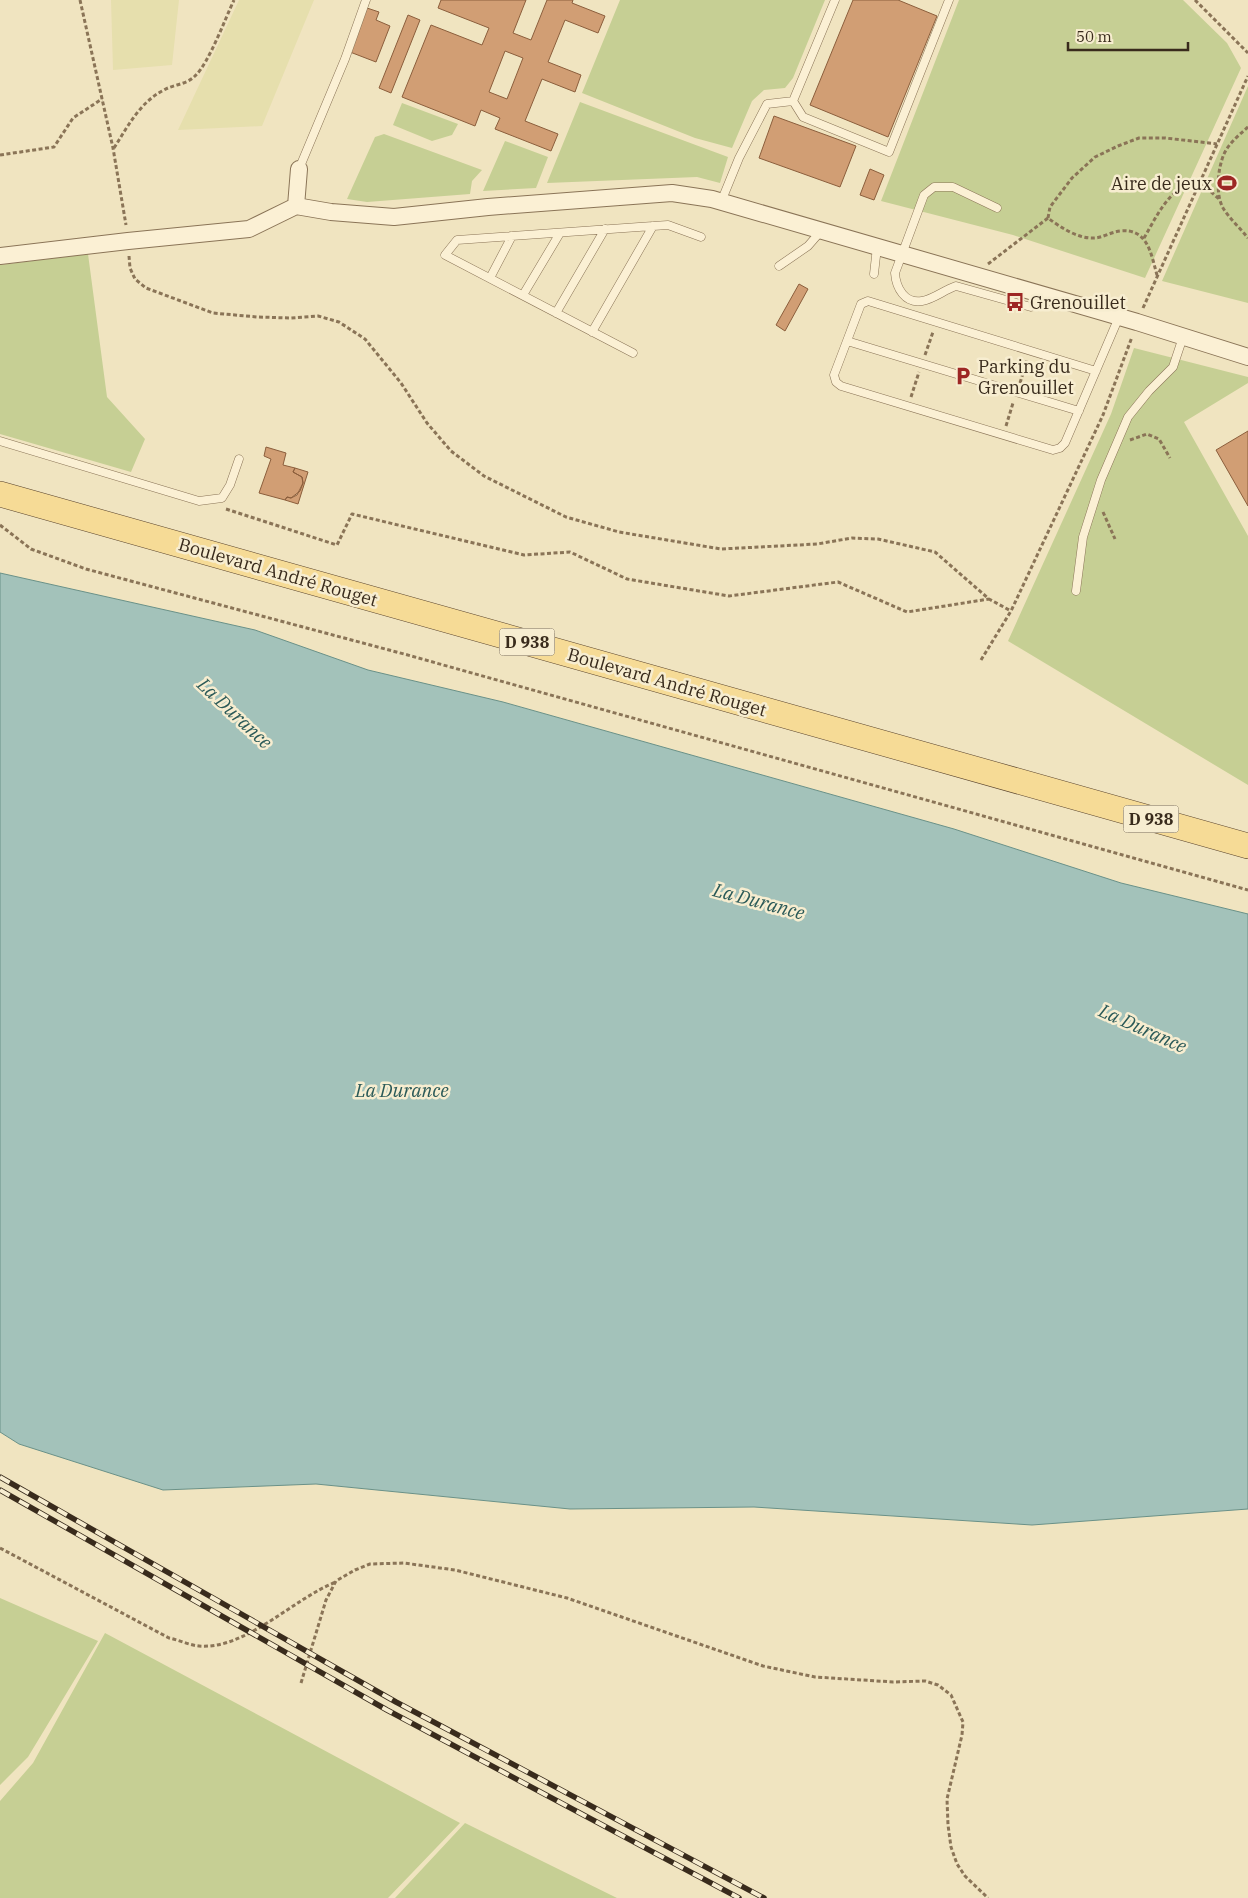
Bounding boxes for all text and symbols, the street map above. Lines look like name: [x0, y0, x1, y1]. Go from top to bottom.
scale bar: [1068, 20, 1188, 52]
text: 50 m: [1076, 27, 1112, 46]
place label: Aire de jeux: [1111, 172, 1212, 195]
sports icon: Aire de jeux: [1216, 172, 1238, 194]
bus stop icon: Grenouillet: [1004, 291, 1026, 313]
place label: Grenouillet: [1030, 291, 1126, 314]
place label: Parking du Grenouillet: [978, 355, 1074, 399]
parking icon: Parking du Grenouillet: [952, 365, 974, 387]
street label: Boulevard André Rouget: [176, 533, 380, 611]
road number: D 938: [500, 628, 554, 656]
street label: Boulevard André Rouget: [565, 643, 769, 721]
water label: La Durance: [192, 672, 278, 754]
road number: D 938: [1124, 806, 1178, 832]
water label: La Durance: [710, 877, 808, 925]
water label: La Durance: [1095, 998, 1191, 1058]
water label: La Durance: [354, 1078, 449, 1102]

